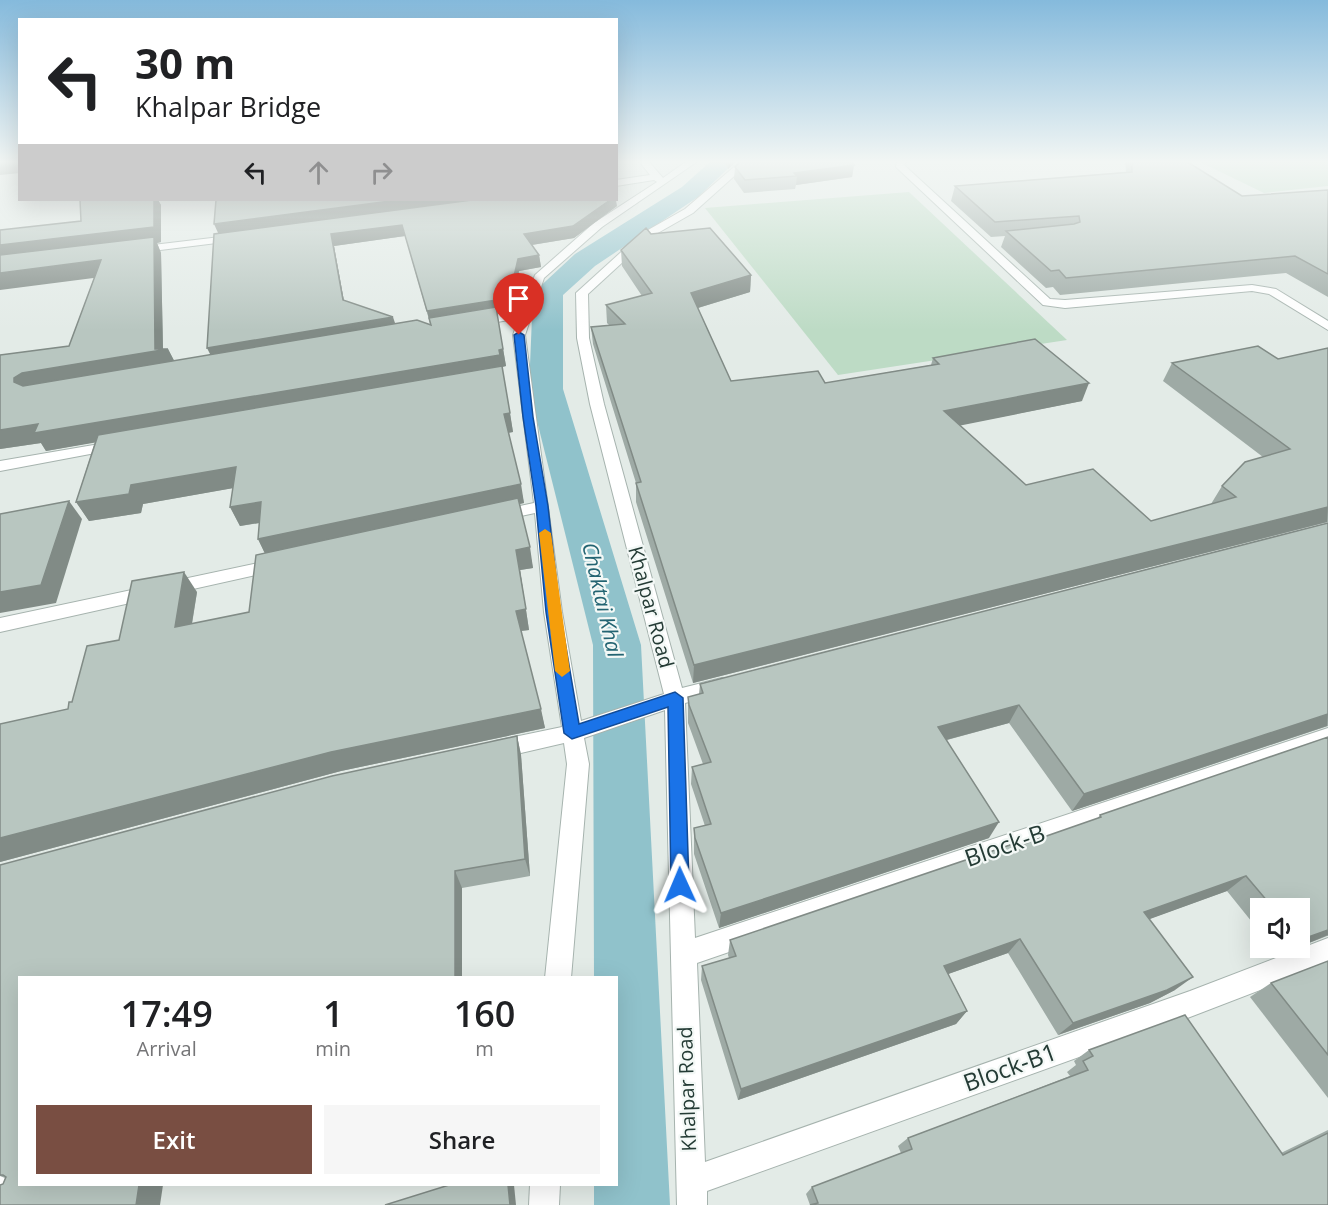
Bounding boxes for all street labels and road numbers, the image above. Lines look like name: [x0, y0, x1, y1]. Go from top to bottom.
street label: Khalpar Road: [622, 543, 681, 671]
street label: Block-B: [960, 815, 1049, 874]
street label: Khalpar Road: [671, 1026, 702, 1152]
street label: Block-B1: [958, 1034, 1061, 1099]

